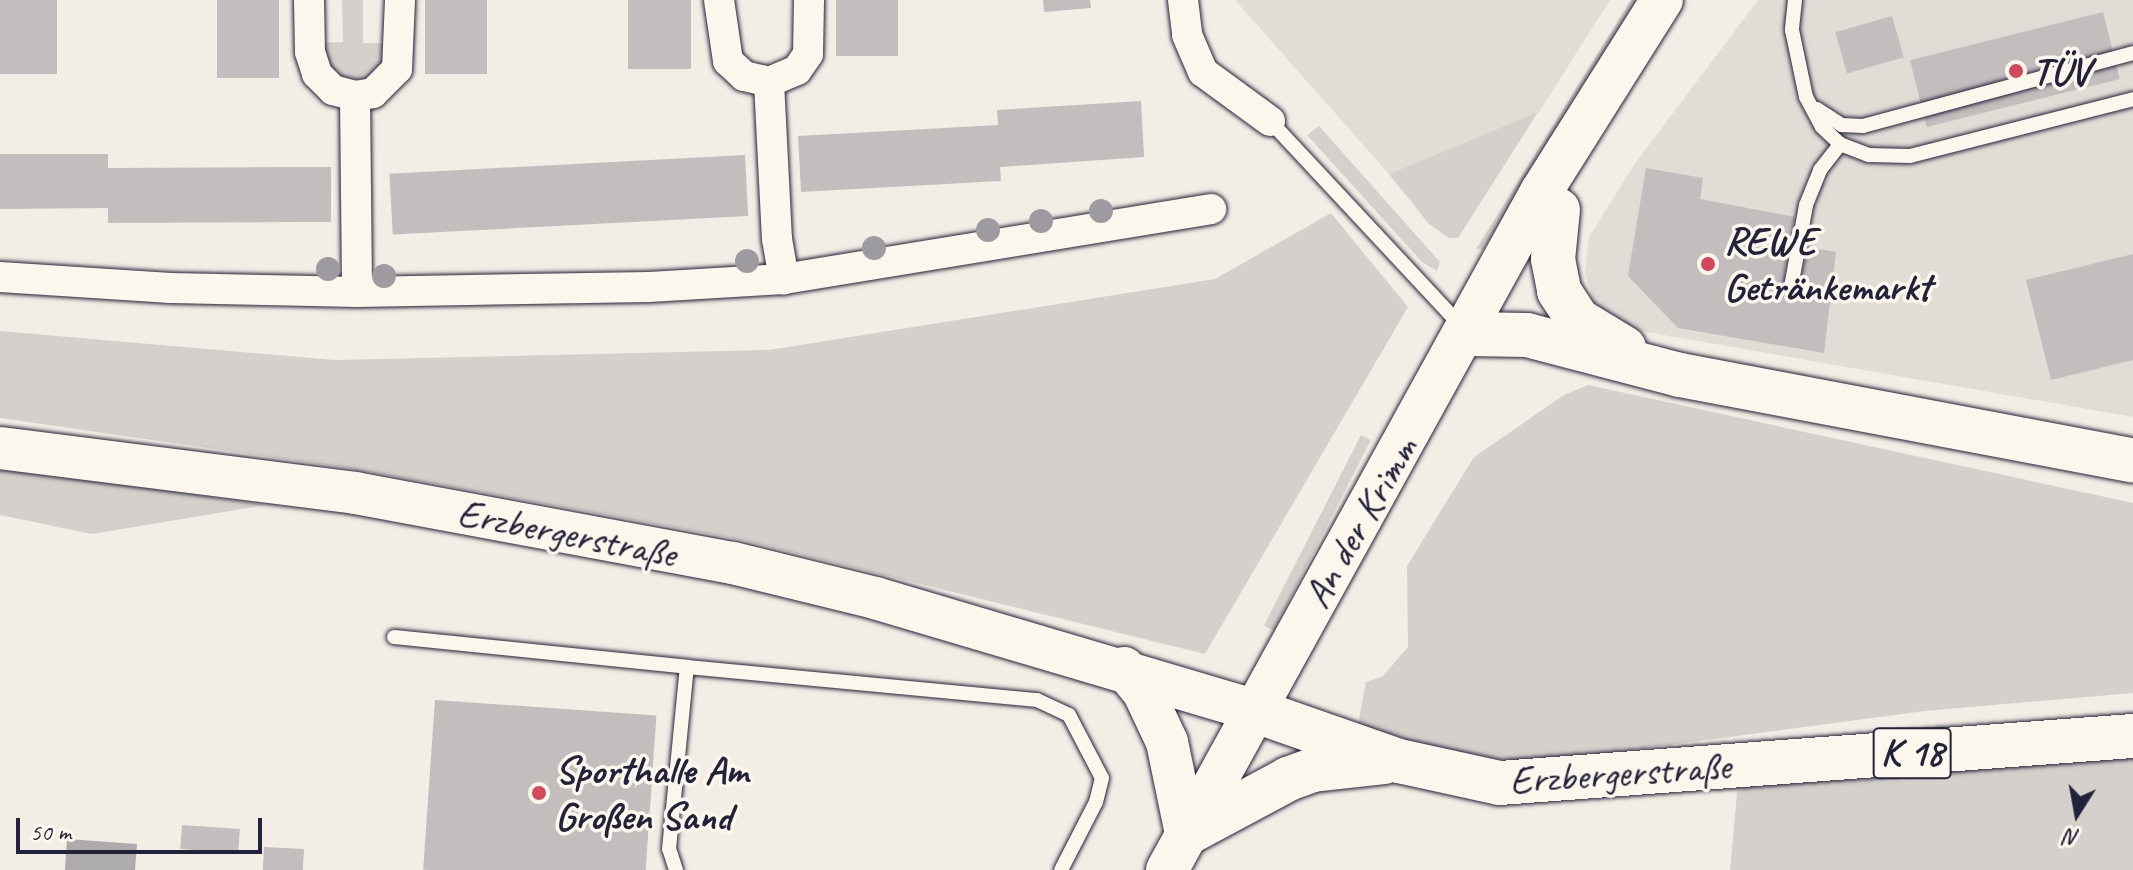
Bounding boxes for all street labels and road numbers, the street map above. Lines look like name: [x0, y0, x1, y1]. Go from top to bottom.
street label: An der Krimm: [1292, 428, 1428, 616]
street label: Erzbergerstraße: [454, 488, 680, 578]
road number: K 18: [1872, 719, 1952, 787]
street label: Erzbergerstraße: [1508, 741, 1732, 805]

